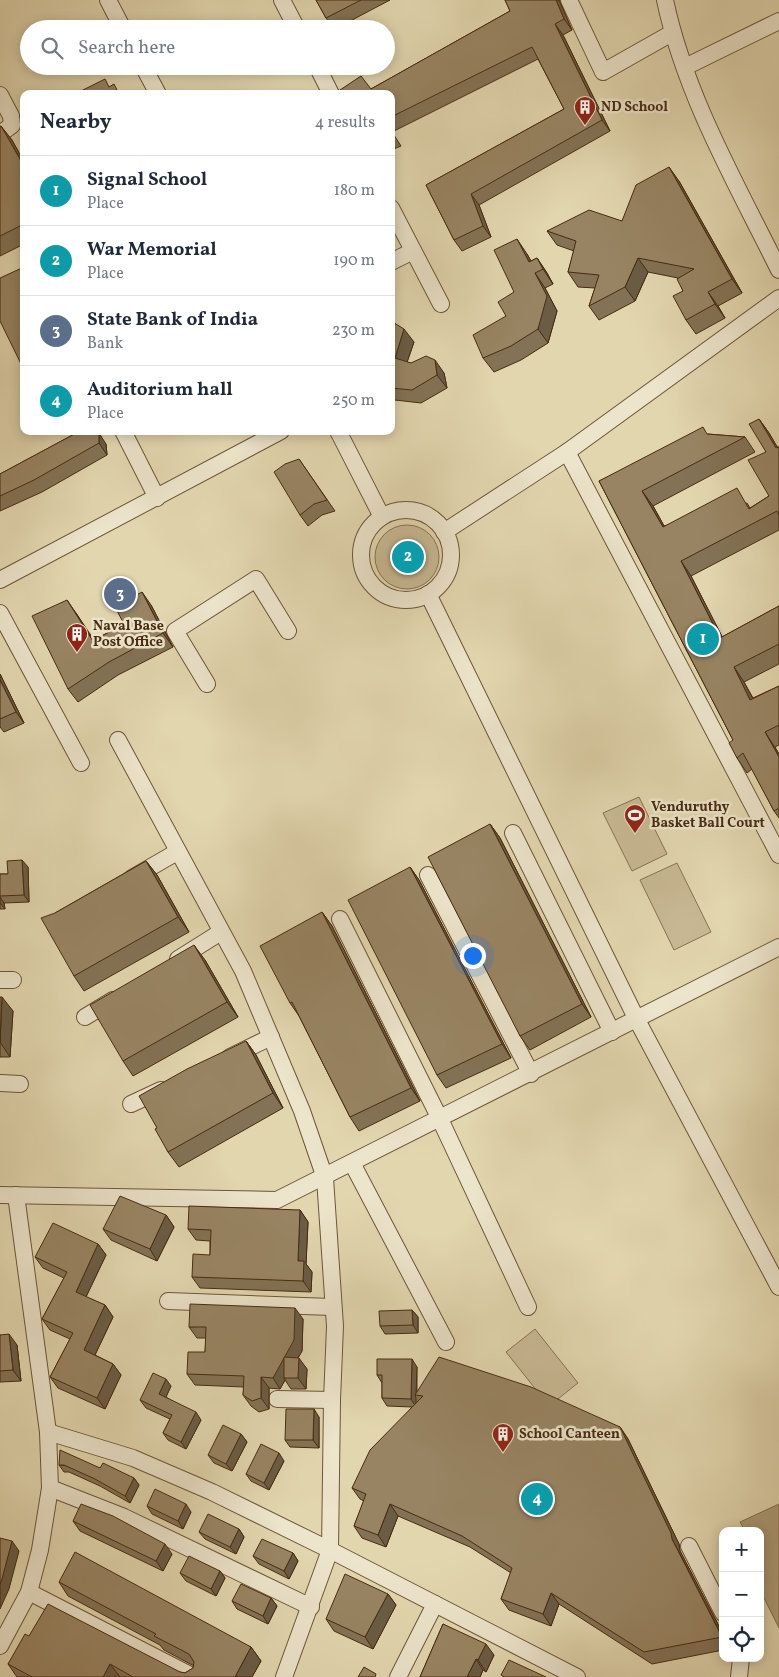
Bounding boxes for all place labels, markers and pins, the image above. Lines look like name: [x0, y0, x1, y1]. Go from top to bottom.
building icon: ND School: [573, 95, 597, 126]
place label: ND School: [601, 98, 668, 117]
pin: 2: [392, 538, 424, 576]
pin: 3: [104, 575, 136, 613]
place label: Naval Base Post Office: [93, 617, 164, 652]
pin: 1: [687, 620, 719, 658]
building icon: Naval Base Post Office: [65, 622, 89, 653]
place label: Venduruthy Basket Ball Court: [651, 798, 765, 833]
sports icon: Venduruthy Basket Ball Court: [623, 803, 647, 834]
building icon: School Canteen: [491, 1422, 515, 1453]
place label: School Canteen: [519, 1425, 620, 1444]
pin: 4: [521, 1480, 553, 1518]

